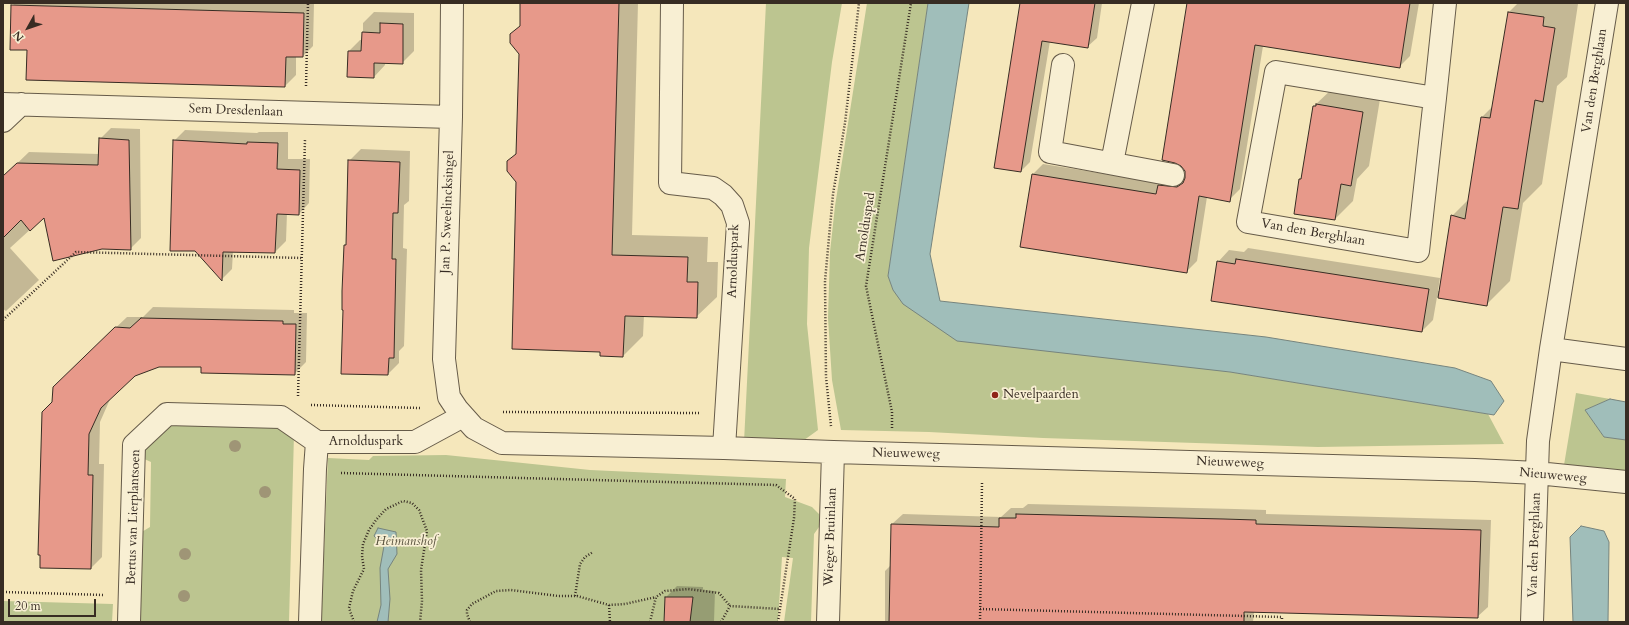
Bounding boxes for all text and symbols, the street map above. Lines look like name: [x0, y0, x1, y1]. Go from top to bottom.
north arrow: [8, 8, 48, 48]
text: N: [10, 28, 27, 45]
street label: Van den Berghlaan: [1579, 28, 1611, 134]
street label: Sem Dresdenlaan: [188, 102, 284, 120]
street label: Jan P. Sweelincksingel: [438, 150, 458, 274]
street label: Arnolduspad: [853, 191, 879, 263]
street label: Van den Berghlaan: [1260, 216, 1366, 250]
street label: Arnolduspark: [725, 224, 743, 298]
place label: Nevelpaarden: [1003, 387, 1079, 403]
marker: Nevelpaarden: [990, 390, 1000, 400]
street label: Arnolduspark: [329, 434, 403, 450]
street label: Nieuweweg: [872, 446, 940, 462]
street label: Bertus van Lierplantsoen: [124, 449, 144, 585]
street label: Nieuweweg: [1196, 454, 1264, 472]
street label: Nieuweweg: [1519, 465, 1587, 487]
street label: Wieger Bruinlaan: [821, 487, 841, 587]
street label: Van den Berghlaan: [1525, 492, 1545, 598]
park label: Heimanshof: [375, 534, 437, 550]
scale bar: [10, 591, 98, 617]
text: 20 m: [15, 598, 41, 614]

